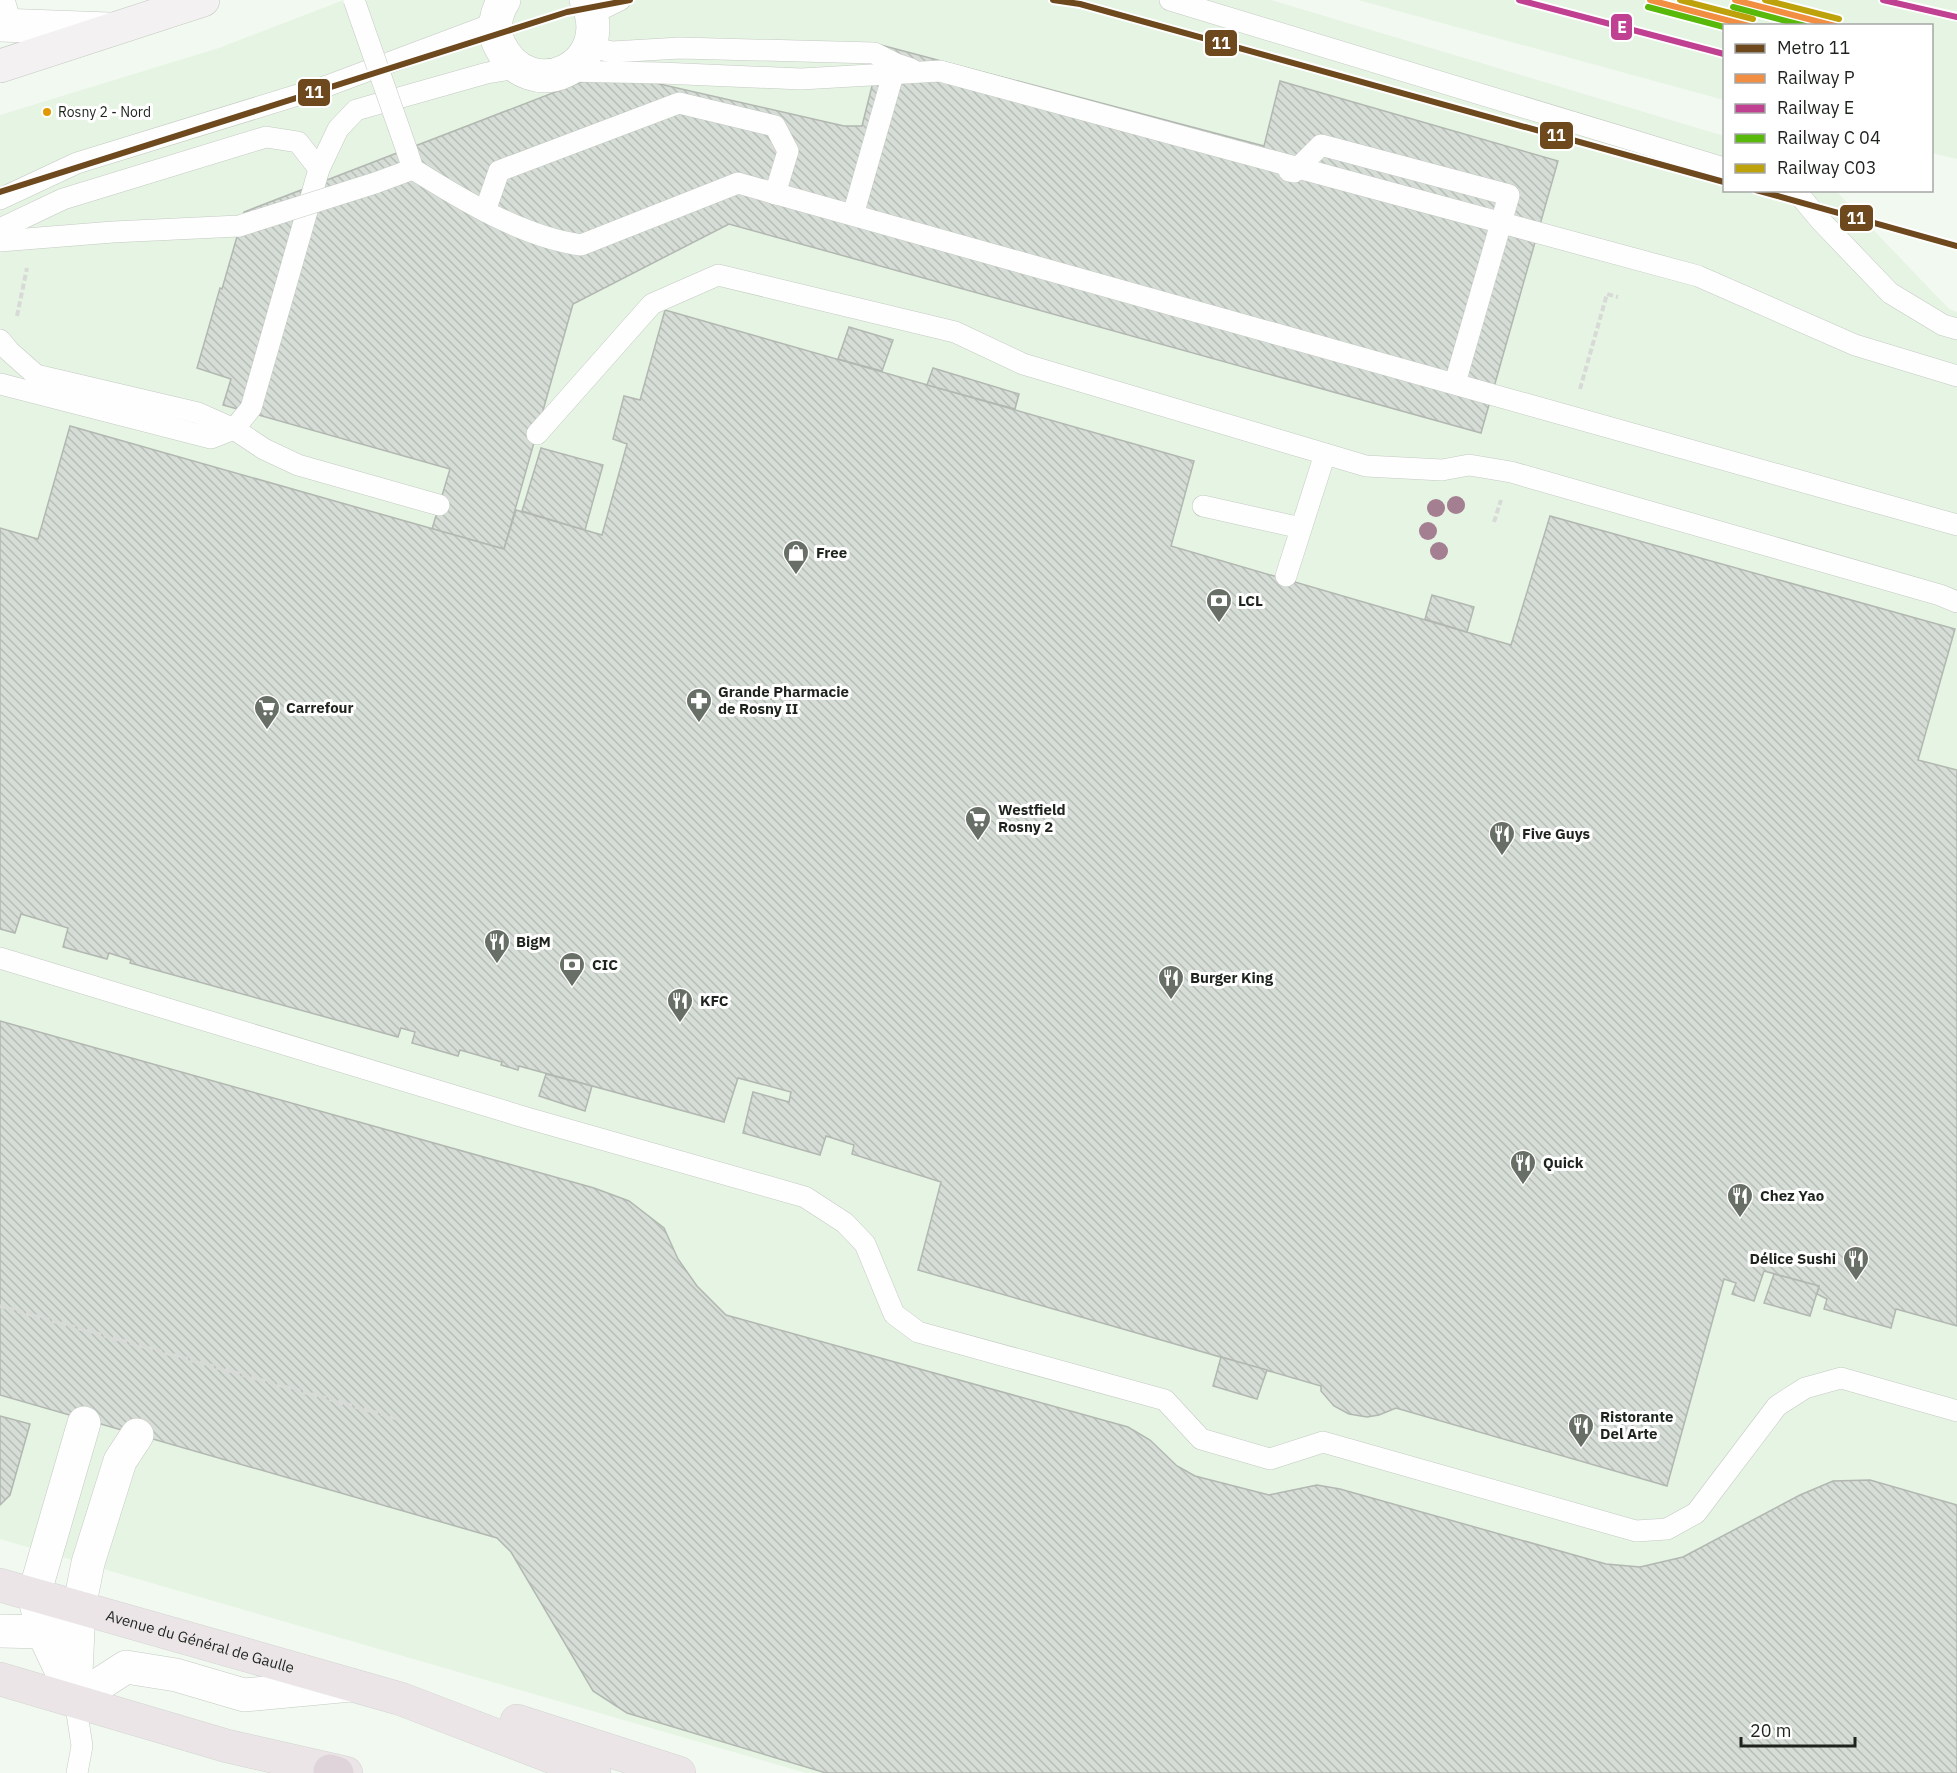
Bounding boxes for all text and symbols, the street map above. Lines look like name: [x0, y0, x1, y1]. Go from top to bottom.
line badge: E: [1610, 13, 1633, 41]
text: E: [1617, 17, 1627, 37]
legend: [1723, 24, 1933, 192]
line badge: 11: [1204, 29, 1238, 57]
text: 11: [1211, 33, 1231, 53]
text: Metro 11: [1777, 36, 1850, 59]
text: Railway P: [1777, 66, 1855, 89]
line badge: 11: [297, 78, 331, 107]
text: 11: [304, 82, 324, 102]
text: Railway E: [1777, 96, 1854, 119]
place label: Rosny 2 - Nord: [58, 103, 151, 121]
marker: Rosny 2 - Nord: [41, 106, 53, 118]
line badge: 11: [1539, 121, 1574, 150]
text: 11: [1546, 125, 1566, 145]
text: Railway C 04: [1777, 126, 1881, 149]
text: Railway C03: [1777, 156, 1876, 179]
line badge: 11: [1839, 204, 1874, 232]
text: 11: [1846, 208, 1866, 228]
shop icon: Free: [781, 538, 811, 576]
place label: Free: [816, 543, 847, 562]
bank icon: LCL: [1204, 586, 1234, 624]
place label: LCL: [1238, 591, 1263, 610]
place label: Grande Pharmacie de Rosny II: [718, 682, 849, 718]
pharmacy icon: Grande Pharmacie de Rosny II: [684, 686, 714, 724]
supermarket icon: Carrefour: [252, 693, 282, 731]
place label: Carrefour: [286, 698, 354, 717]
place label: Westfield Rosny 2: [998, 800, 1066, 836]
supermarket icon: Westfield Rosny 2: [963, 804, 993, 842]
restaurant icon: Five Guys: [1487, 819, 1517, 857]
place label: Five Guys: [1522, 824, 1591, 843]
restaurant icon: BigM: [482, 927, 512, 965]
place label: BigM: [516, 932, 551, 951]
bank icon: CIC: [557, 950, 587, 988]
place label: CIC: [592, 955, 618, 974]
restaurant icon: Burger King: [1156, 963, 1186, 1001]
place label: Burger King: [1190, 968, 1274, 987]
restaurant icon: KFC: [665, 986, 695, 1024]
place label: KFC: [700, 991, 729, 1010]
restaurant icon: Quick: [1508, 1148, 1538, 1186]
place label: Quick: [1543, 1153, 1584, 1172]
restaurant icon: Chez Yao: [1725, 1181, 1755, 1219]
place label: Chez Yao: [1760, 1186, 1824, 1205]
restaurant icon: Délice Sushi: [1841, 1244, 1871, 1282]
place label: Délice Sushi: [1750, 1249, 1836, 1268]
place label: Ristorante Del Arte: [1600, 1407, 1673, 1443]
restaurant icon: Ristorante Del Arte: [1566, 1411, 1596, 1449]
street label: Avenue du Général de Gaulle: [104, 1606, 297, 1677]
scale bar: [1741, 1710, 1855, 1748]
text: 20 m: [1750, 1719, 1792, 1742]

